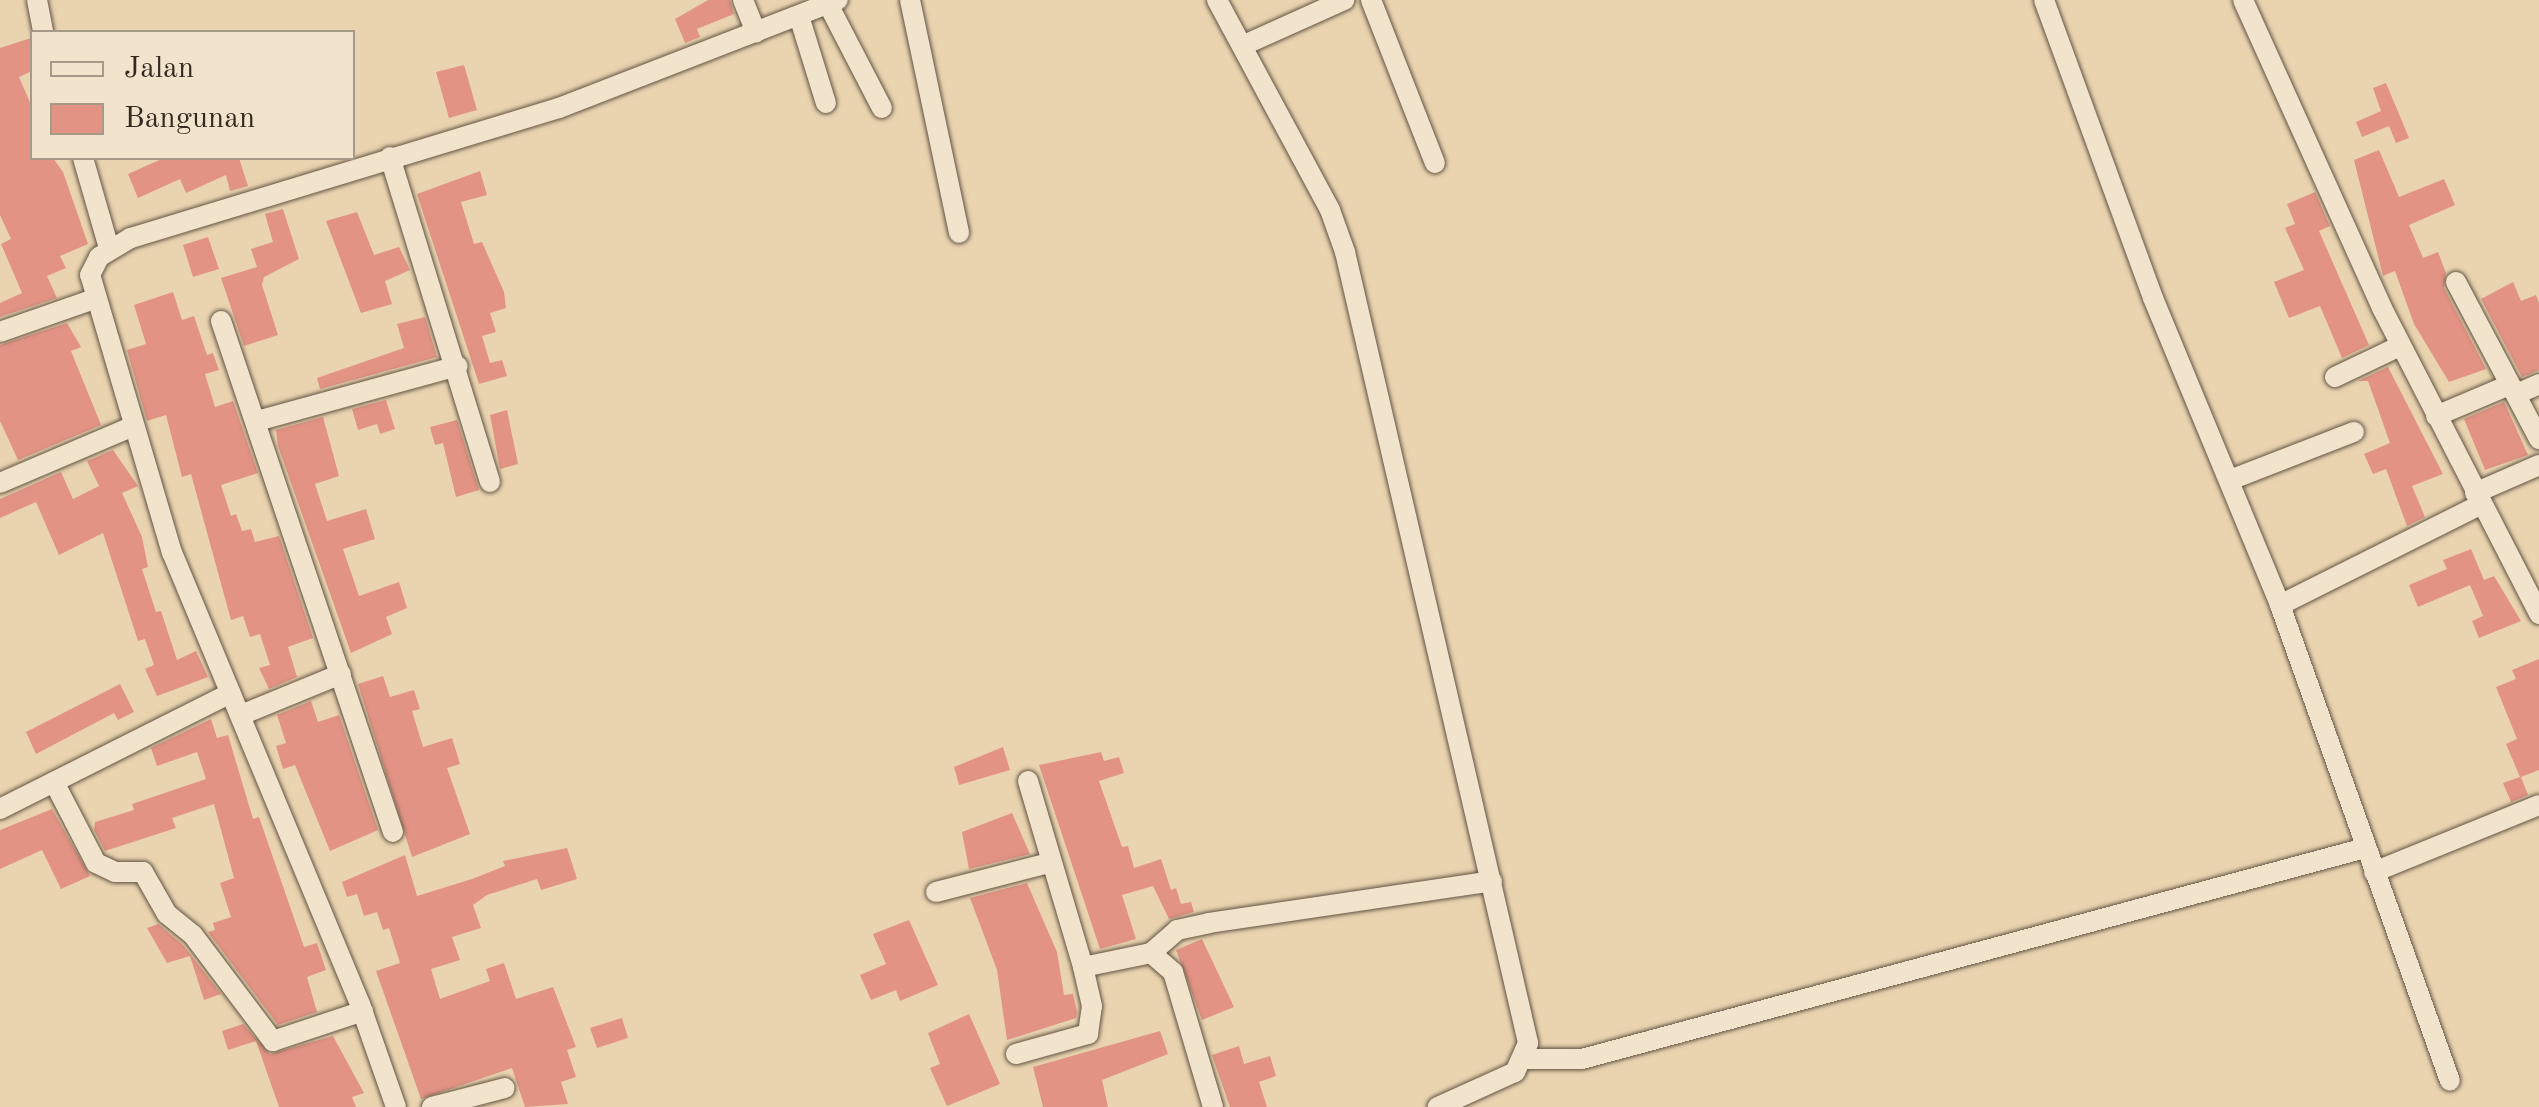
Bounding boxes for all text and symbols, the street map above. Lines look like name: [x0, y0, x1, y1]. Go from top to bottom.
legend: [30, 30, 355, 160]
text: Jalan: [124, 54, 194, 84]
text: Bangunan: [124, 104, 255, 134]

